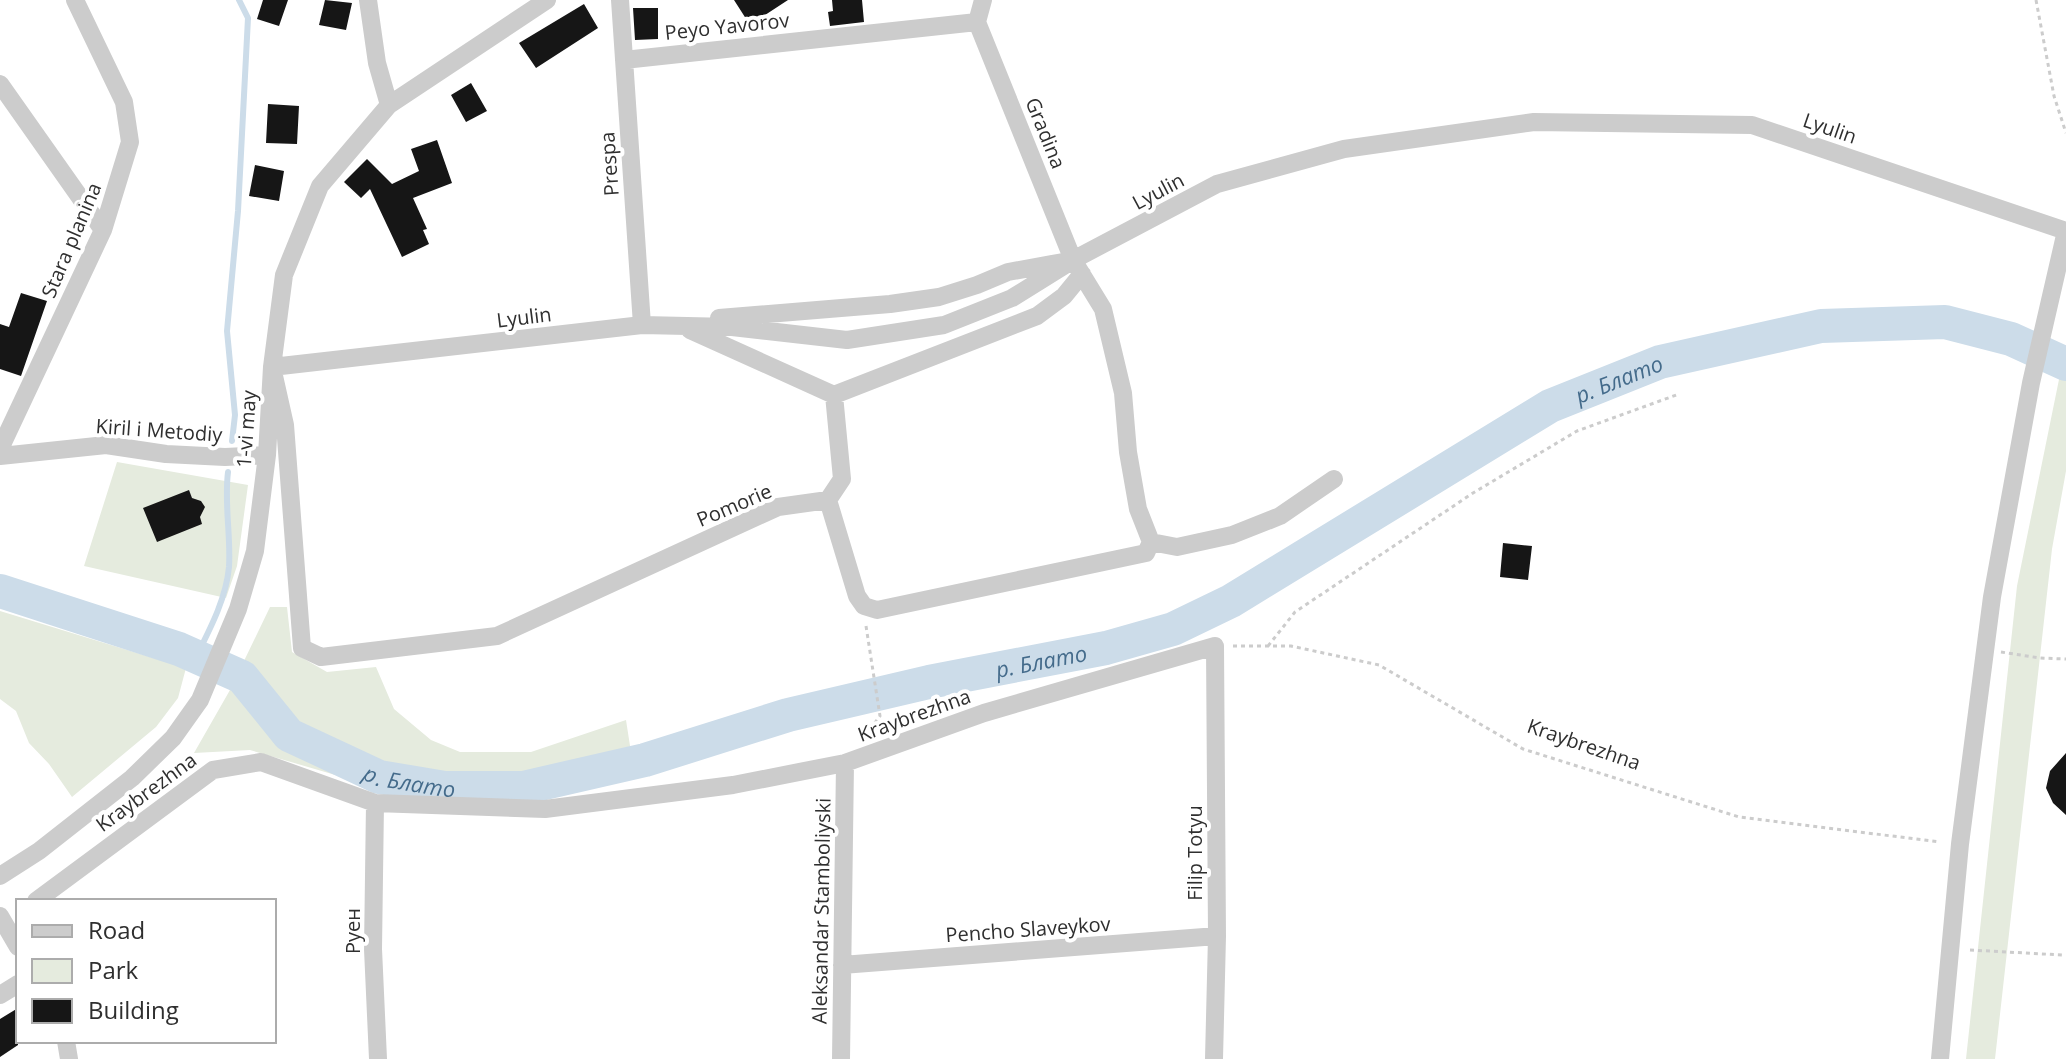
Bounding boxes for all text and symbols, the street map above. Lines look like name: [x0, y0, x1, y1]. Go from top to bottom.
street label: Peyo Yavorov: [663, 6, 791, 46]
street label: Gradina: [1020, 93, 1072, 173]
street label: Lyulin: [1800, 106, 1860, 150]
street label: Prespa: [593, 131, 625, 197]
street label: Lyulin: [1127, 166, 1189, 216]
street label: Stara planina: [35, 178, 107, 302]
street label: Lyulin: [495, 300, 553, 334]
water label: р. Блато: [1569, 347, 1667, 410]
street label: 1-vi may: [230, 388, 262, 469]
street label: Kiril i Metodiy: [95, 412, 224, 448]
street label: Pomorie: [692, 477, 776, 533]
water label: р. Блато: [992, 637, 1089, 684]
street label: Kraybrezhna: [854, 682, 974, 748]
street label: Kraybrezhna: [1524, 712, 1644, 776]
street label: Kraybrezhna: [90, 746, 202, 838]
water label: р. Блато: [358, 757, 455, 803]
street label: Aleksandar Stamboliyski: [806, 798, 836, 1024]
street label: Filip Totyu: [1181, 805, 1208, 901]
legend: [16, 899, 276, 1043]
street label: Руен: [339, 908, 366, 954]
street label: Pencho Slaveykov: [945, 910, 1111, 948]
text: Road: [88, 913, 145, 946]
text: Park: [88, 953, 139, 986]
text: Building: [88, 993, 179, 1026]

